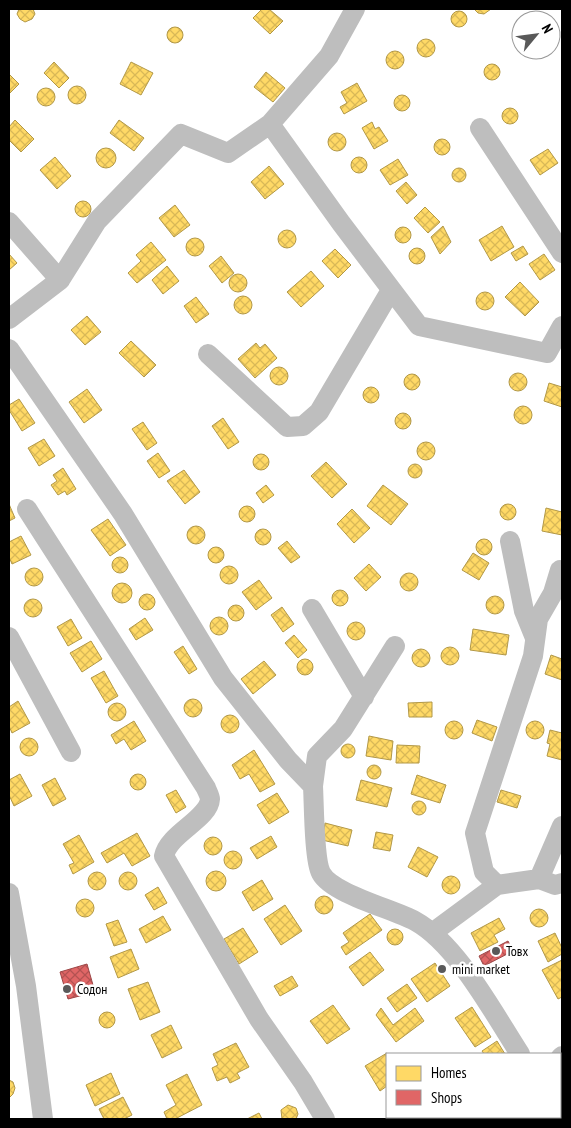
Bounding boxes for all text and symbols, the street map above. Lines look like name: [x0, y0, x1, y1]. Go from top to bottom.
north arrow: [511, 10, 561, 60]
text: N: [538, 21, 557, 36]
place label: Товх: [506, 942, 529, 960]
marker: Товх: [490, 945, 502, 957]
place label: mini market: [452, 960, 510, 978]
marker: mini market: [436, 963, 448, 975]
place label: Содон: [77, 980, 107, 998]
marker: Содон: [61, 983, 73, 995]
legend: [386, 1053, 561, 1118]
text: Homes: [431, 1063, 467, 1082]
text: Shops: [431, 1088, 462, 1107]

